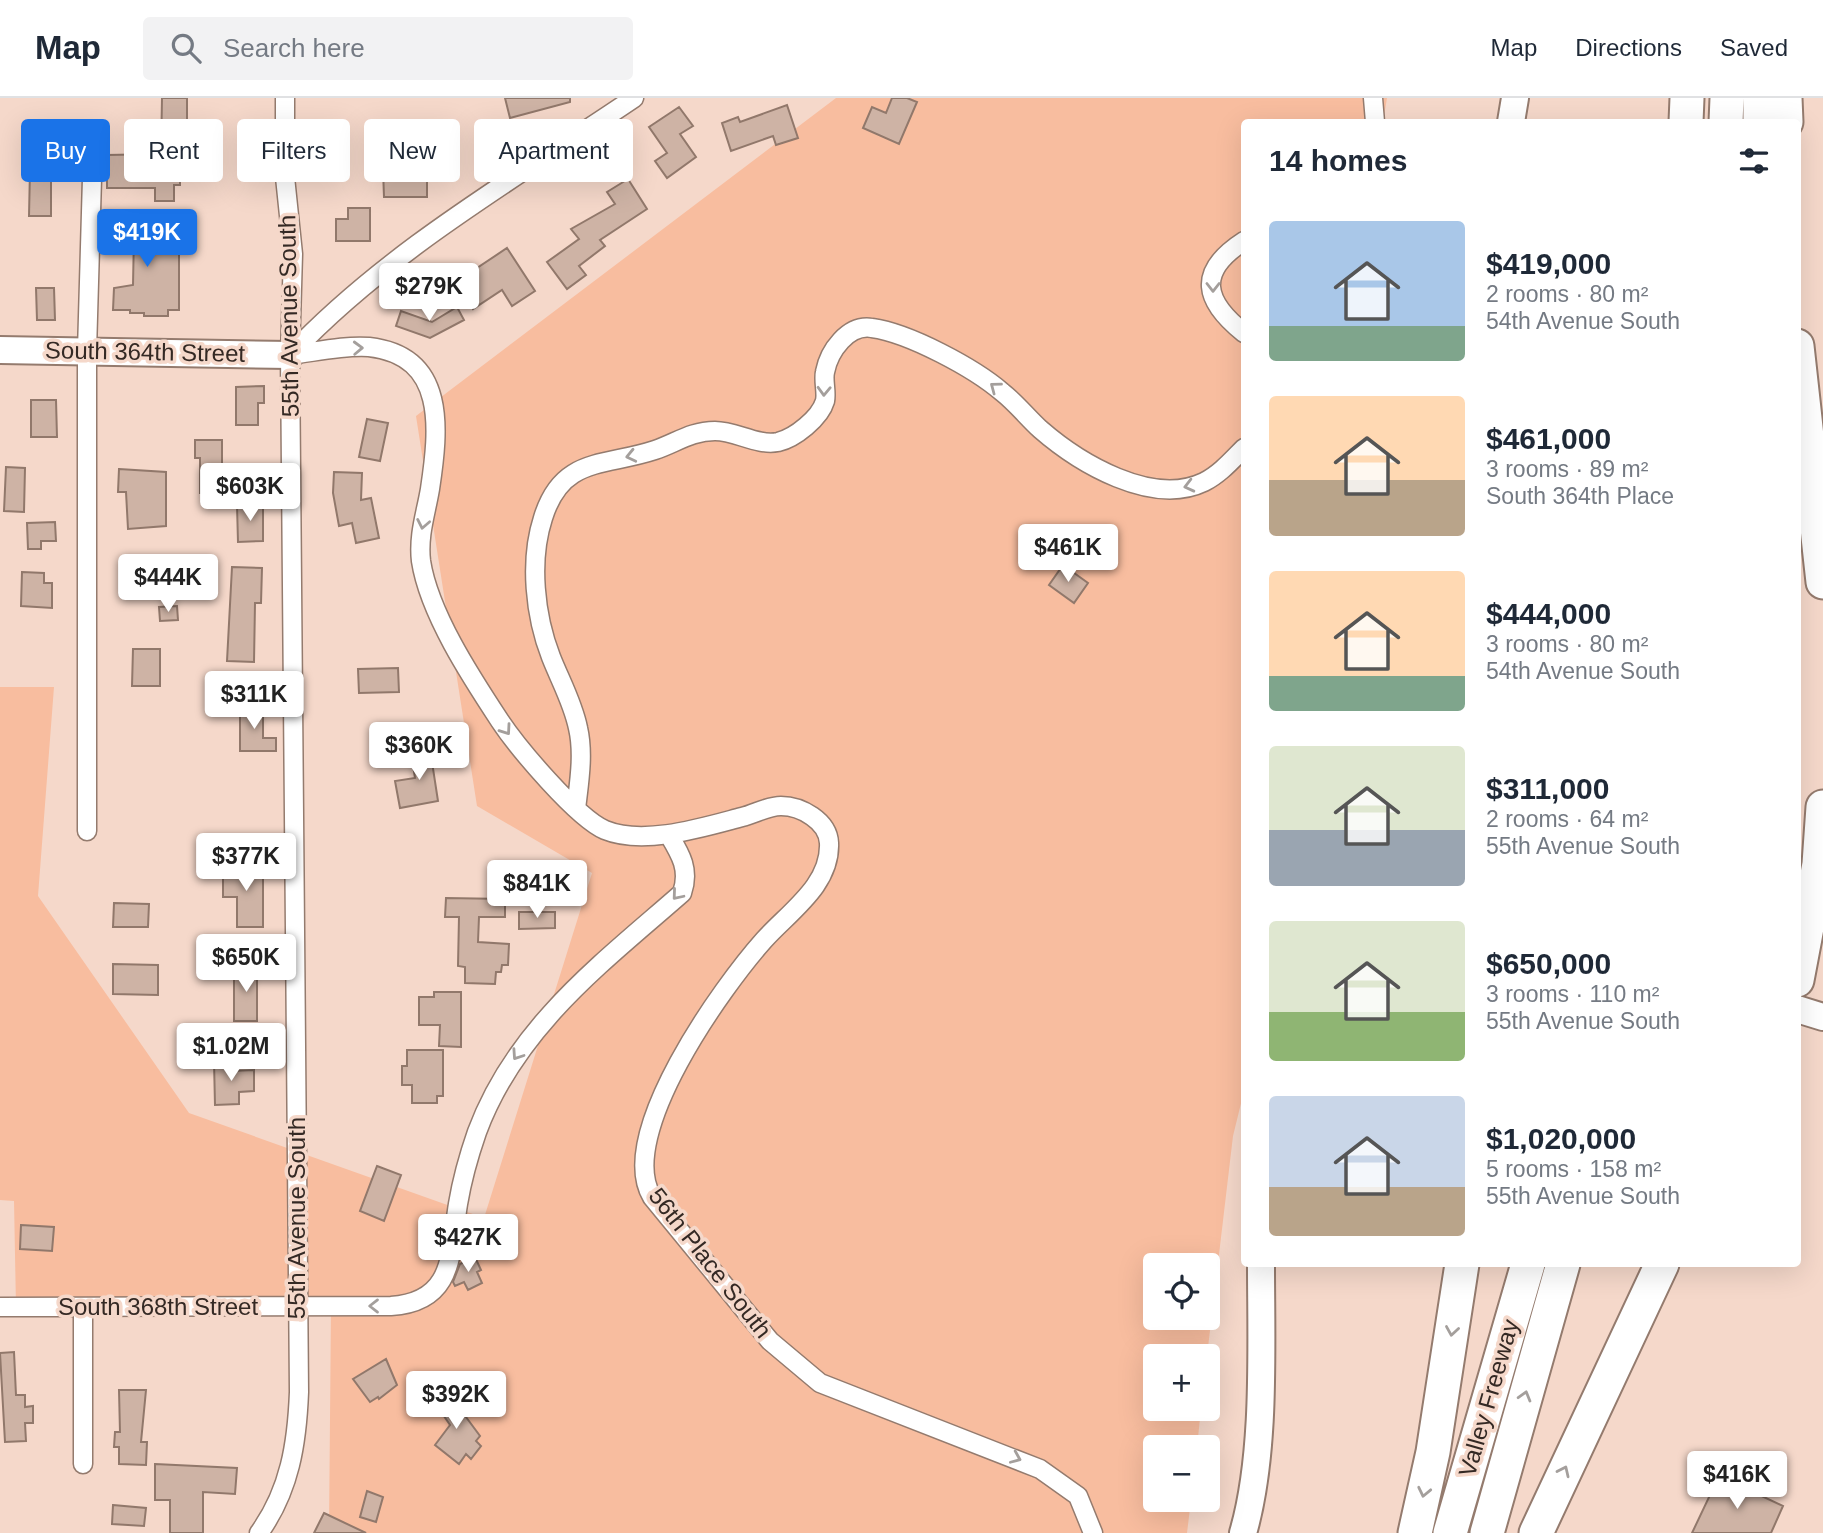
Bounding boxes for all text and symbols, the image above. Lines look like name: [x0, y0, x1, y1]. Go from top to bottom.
search box: [143, 17, 633, 80]
text: Map: [35, 29, 101, 66]
icon: search: [167, 29, 205, 67]
text: Search here: [223, 33, 365, 63]
text: Map: [1491, 34, 1537, 61]
text: Directions: [1575, 34, 1682, 61]
text: Saved: [1720, 34, 1788, 61]
chip: Buy: [21, 119, 110, 182]
chip: Rent: [124, 119, 223, 182]
chip: Filters: [237, 119, 350, 182]
chip: New: [364, 119, 460, 182]
chip: Apartment: [474, 119, 633, 182]
icon: filters: [1735, 142, 1773, 180]
text: 14 homes: [1269, 144, 1407, 177]
pin: $419K: [98, 209, 196, 269]
street label: 55th Avenue South: [273, 215, 304, 417]
text: $419K: [113, 219, 181, 245]
text: $419,000: [1486, 247, 1611, 280]
icon: home: [1325, 249, 1409, 333]
pin: $279K: [380, 264, 478, 323]
text: $279K: [395, 273, 463, 299]
text: 2 rooms · 80 m²: [1486, 281, 1648, 307]
one-way arrow: [1205, 282, 1220, 293]
text: 54th Avenue South: [1486, 308, 1680, 334]
street label: South 364th Street: [45, 336, 246, 367]
one-way arrow: [352, 340, 363, 355]
one-way arrow: [990, 383, 1003, 395]
one-way arrow: [817, 386, 832, 397]
text: $461,000: [1486, 422, 1611, 455]
icon: home: [1325, 424, 1409, 508]
one-way arrow: [625, 448, 637, 462]
text: 3 rooms · 89 m²: [1486, 456, 1648, 482]
pin: $603K: [201, 464, 299, 523]
text: $603K: [216, 473, 284, 499]
one-way arrow: [1184, 478, 1196, 492]
text: South 364th Place: [1486, 483, 1674, 509]
one-way arrow: [416, 518, 431, 530]
pin: $461K: [1019, 524, 1117, 584]
text: $461K: [1034, 534, 1102, 560]
pin: $444K: [119, 554, 217, 614]
text: $444K: [134, 564, 202, 590]
text: $444,000: [1486, 597, 1611, 630]
icon: home: [1325, 599, 1409, 683]
text: 3 rooms · 80 m²: [1486, 631, 1648, 657]
text: 54th Avenue South: [1486, 658, 1680, 684]
pin: $311K: [205, 672, 303, 731]
text: $311K: [221, 681, 287, 707]
pin: $360K: [370, 722, 468, 782]
one-way arrow: [498, 723, 511, 736]
text: $360K: [385, 732, 453, 758]
text: $311,000: [1486, 772, 1609, 805]
icon: home: [1325, 774, 1409, 858]
text: 2 rooms · 64 m²: [1486, 806, 1648, 832]
text: 55th Avenue South: [1486, 833, 1680, 859]
pin: $377K: [197, 834, 295, 893]
text: $377K: [212, 843, 280, 869]
pin: $841K: [488, 860, 586, 920]
text: $841K: [503, 870, 571, 896]
one-way arrow: [673, 887, 686, 900]
pin: $650K: [197, 934, 295, 994]
text: $650K: [212, 944, 280, 970]
text: $650,000: [1486, 947, 1611, 980]
icon: home: [1325, 949, 1409, 1033]
text: 3 rooms · 110 m²: [1486, 981, 1659, 1007]
text: 55th Avenue South: [1486, 1008, 1680, 1034]
pin: $1.02M: [174, 1024, 288, 1083]
text: $1.02M: [193, 1033, 269, 1059]
one-way arrow: [512, 1047, 525, 1060]
street label: 55th Avenue South: [283, 1117, 310, 1319]
text: $1,020,000: [1486, 1122, 1636, 1155]
icon: home: [1325, 1124, 1409, 1208]
text: 5 rooms · 158 m²: [1486, 1156, 1661, 1182]
street label: 56th Place South: [643, 1182, 777, 1343]
text: 55th Avenue South: [1486, 1183, 1680, 1209]
pin: $427K: [419, 1214, 517, 1274]
text: $427K: [434, 1224, 502, 1250]
map controls: [1143, 1253, 1220, 1512]
button: locate: [1143, 1253, 1220, 1330]
street label: South 368th Street: [58, 1293, 258, 1320]
one-way arrow: [369, 1298, 379, 1314]
street label: Valley Freeway: [1453, 1316, 1524, 1480]
one-way arrow: [1445, 1325, 1460, 1337]
button: +: [1143, 1344, 1220, 1421]
pin: $392K: [407, 1372, 505, 1431]
text: $392K: [422, 1381, 490, 1407]
one-way arrow: [1517, 1391, 1532, 1403]
button: −: [1143, 1435, 1220, 1512]
one-way arrow: [1010, 1450, 1022, 1464]
pin: $416K: [1688, 1452, 1786, 1511]
text: $416K: [1703, 1461, 1771, 1487]
one-way arrow: [1556, 1466, 1570, 1478]
one-way arrow: [1417, 1486, 1432, 1498]

